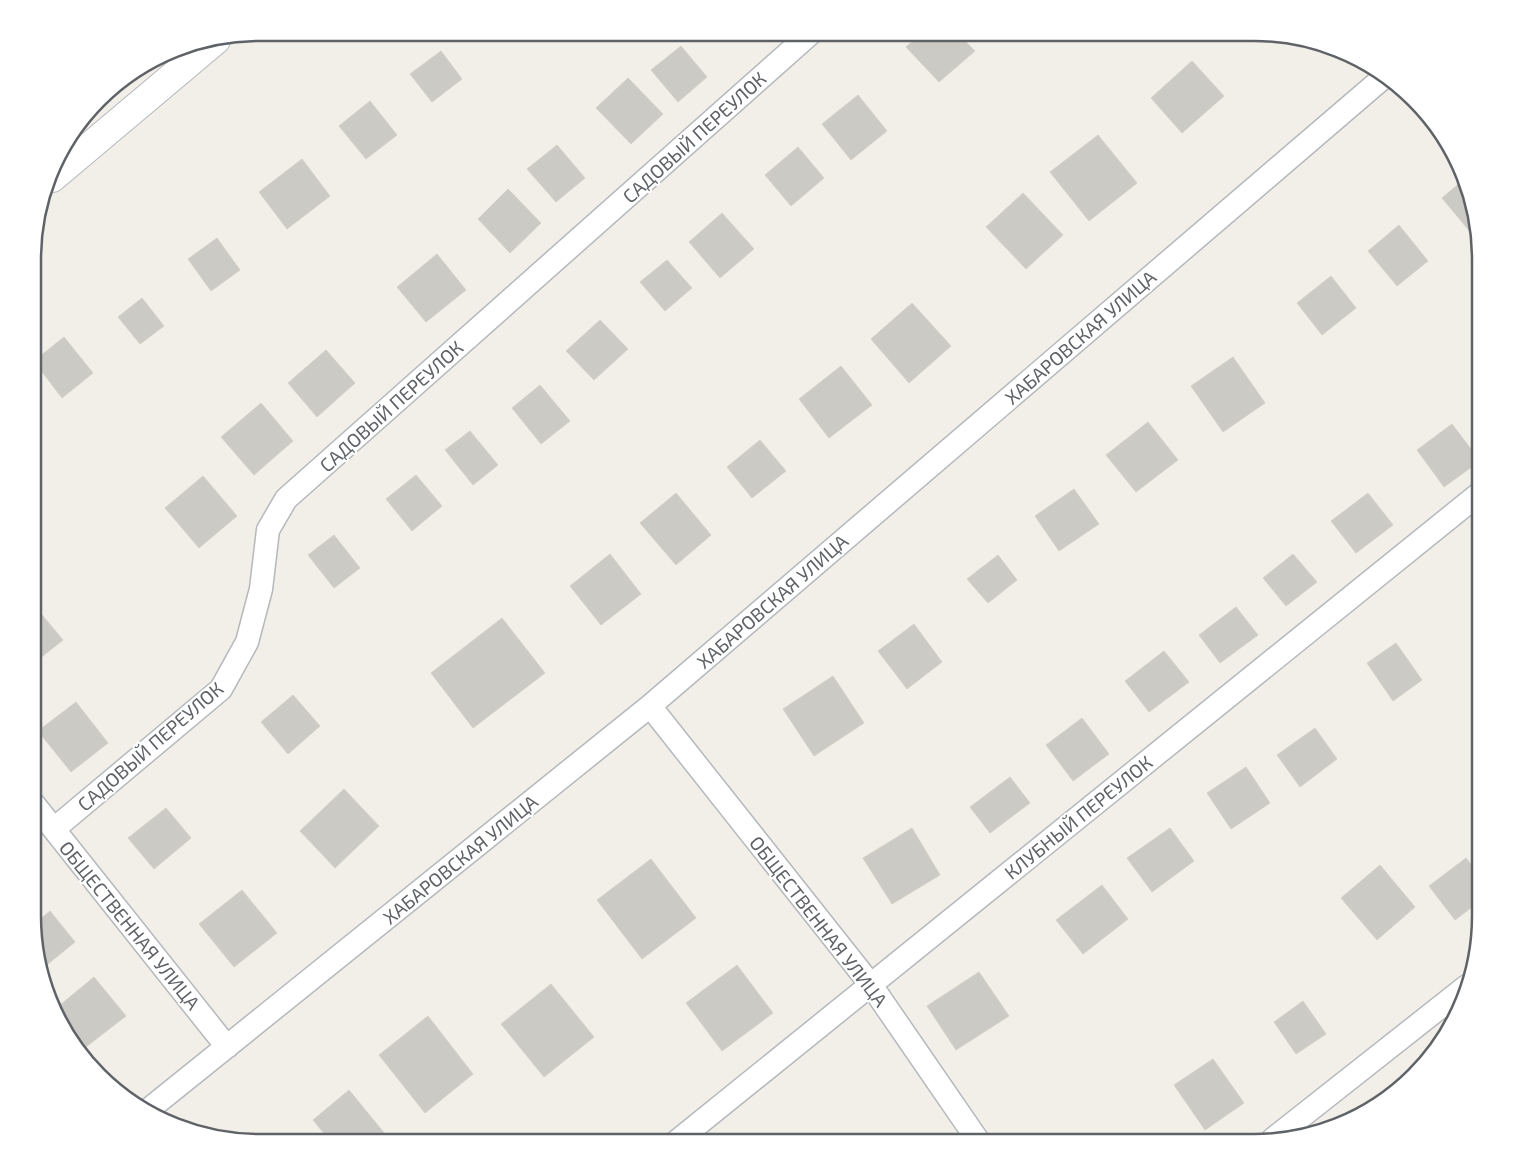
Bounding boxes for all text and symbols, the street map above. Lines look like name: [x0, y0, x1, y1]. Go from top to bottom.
street label: САДОВЫЙ ПЕРЕУЛОК: [617, 66, 771, 208]
street label: ХАБАРОВСКАЯ УЛИЦА: [1000, 265, 1160, 409]
street label: САДОВЫЙ ПЕРЕУЛОК: [314, 335, 468, 477]
street label: ХАБАРОВСКАЯ УЛИЦА: [692, 529, 852, 673]
street label: САДОВЫЙ ПЕРЕУЛОК: [73, 677, 227, 815]
street label: КЛУБНЫЙ ПЕРЕУЛОК: [999, 750, 1157, 884]
street label: ХАБАРОВСКАЯ УЛИЦА: [378, 789, 542, 929]
street label: ОБЩЕСТВЕННАЯ УЛИЦА: [745, 831, 893, 1011]
street label: ОБЩЕСТВЕННАЯ УЛИЦА: [55, 836, 205, 1014]

